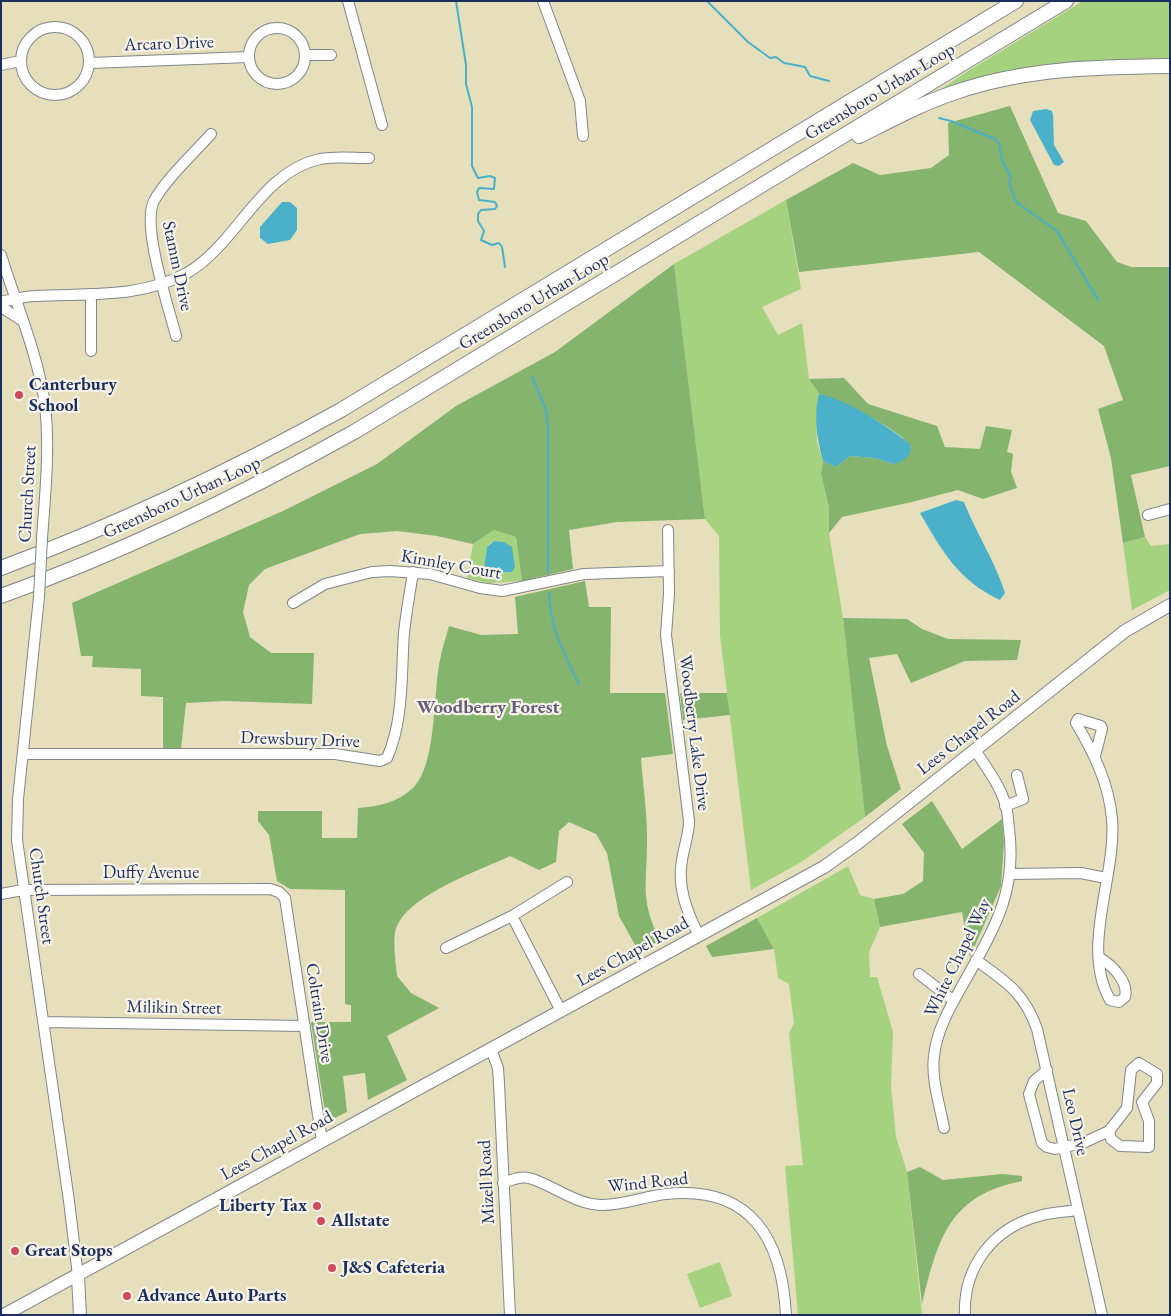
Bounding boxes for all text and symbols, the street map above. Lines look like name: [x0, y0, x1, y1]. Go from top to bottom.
street label: Arcaro Drive: [124, 32, 214, 56]
street label: Greensboro Urban Loop: [801, 39, 959, 145]
street label: Stamm Drive: [157, 219, 197, 313]
street label: Greensboro Urban Loop: [455, 249, 613, 355]
place label: Canterbury School: [29, 374, 117, 416]
marker: Canterbury School: [13, 389, 25, 401]
street label: Church Street: [15, 445, 41, 543]
street label: Greensboro Urban Loop: [100, 452, 264, 544]
street label: Kinnley Court: [399, 546, 503, 584]
street label: Woodberry Lake Drive: [674, 654, 714, 812]
street label: Lees Chapel Road: [913, 686, 1025, 780]
district label: Woodberry Forest: [416, 697, 560, 719]
street label: Drewsbury Drive: [240, 727, 360, 753]
street label: Church Street: [24, 846, 58, 946]
street label: Duffy Avenue: [103, 862, 199, 884]
street label: White Chapel Way: [920, 895, 996, 1021]
street label: Lees Chapel Road: [573, 912, 693, 992]
street label: Coltrain Drive: [300, 962, 338, 1064]
street label: Milikin Street: [126, 996, 222, 1020]
street label: Leo Drive: [1057, 1086, 1093, 1158]
street label: Lees Chapel Road: [217, 1106, 337, 1186]
street label: Mizell Road: [474, 1139, 500, 1225]
street label: Wind Road: [607, 1168, 689, 1198]
place label: Liberty Tax: [219, 1195, 307, 1217]
marker: Liberty Tax: [311, 1200, 323, 1212]
place label: Allstate: [331, 1210, 390, 1232]
marker: Allstate: [315, 1215, 327, 1227]
place label: Great Stops: [25, 1240, 112, 1262]
marker: Great Stops: [9, 1245, 21, 1257]
place label: J&S Cafeteria: [342, 1257, 445, 1279]
marker: J&S Cafeteria: [326, 1262, 338, 1274]
place label: Advance Auto Parts: [137, 1285, 287, 1307]
marker: Advance Auto Parts: [121, 1290, 133, 1302]

